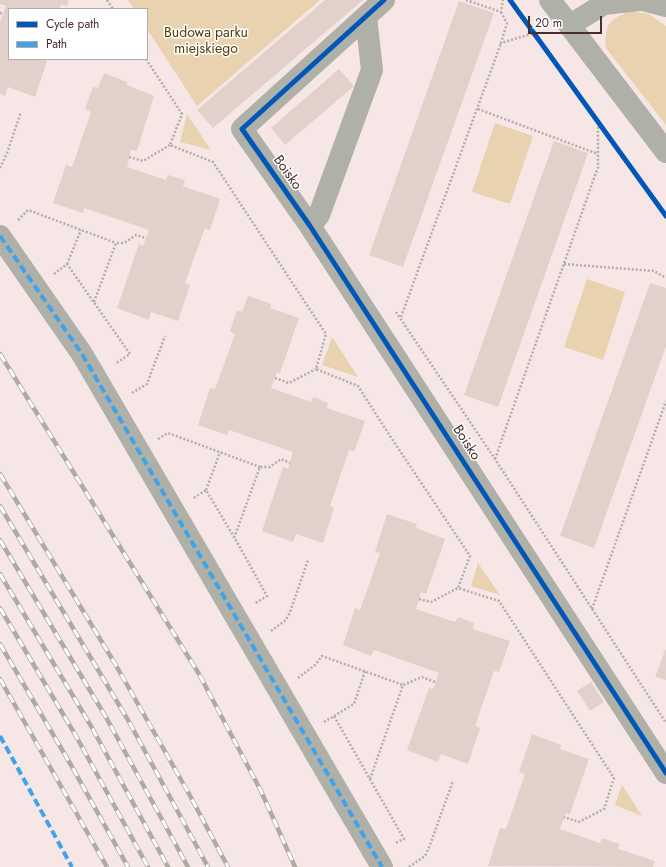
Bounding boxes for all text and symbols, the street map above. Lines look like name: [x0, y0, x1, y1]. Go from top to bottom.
legend: [8, 8, 148, 60]
scale bar: [530, 8, 604, 34]
text: 20 m: [535, 14, 562, 32]
text: Cycle path: [46, 15, 99, 33]
park label: Budowa parku miejskiego: [164, 26, 248, 58]
text: Path: [46, 35, 67, 53]
street label: Boisko: [269, 152, 305, 194]
street label: Boisko: [449, 422, 483, 464]

